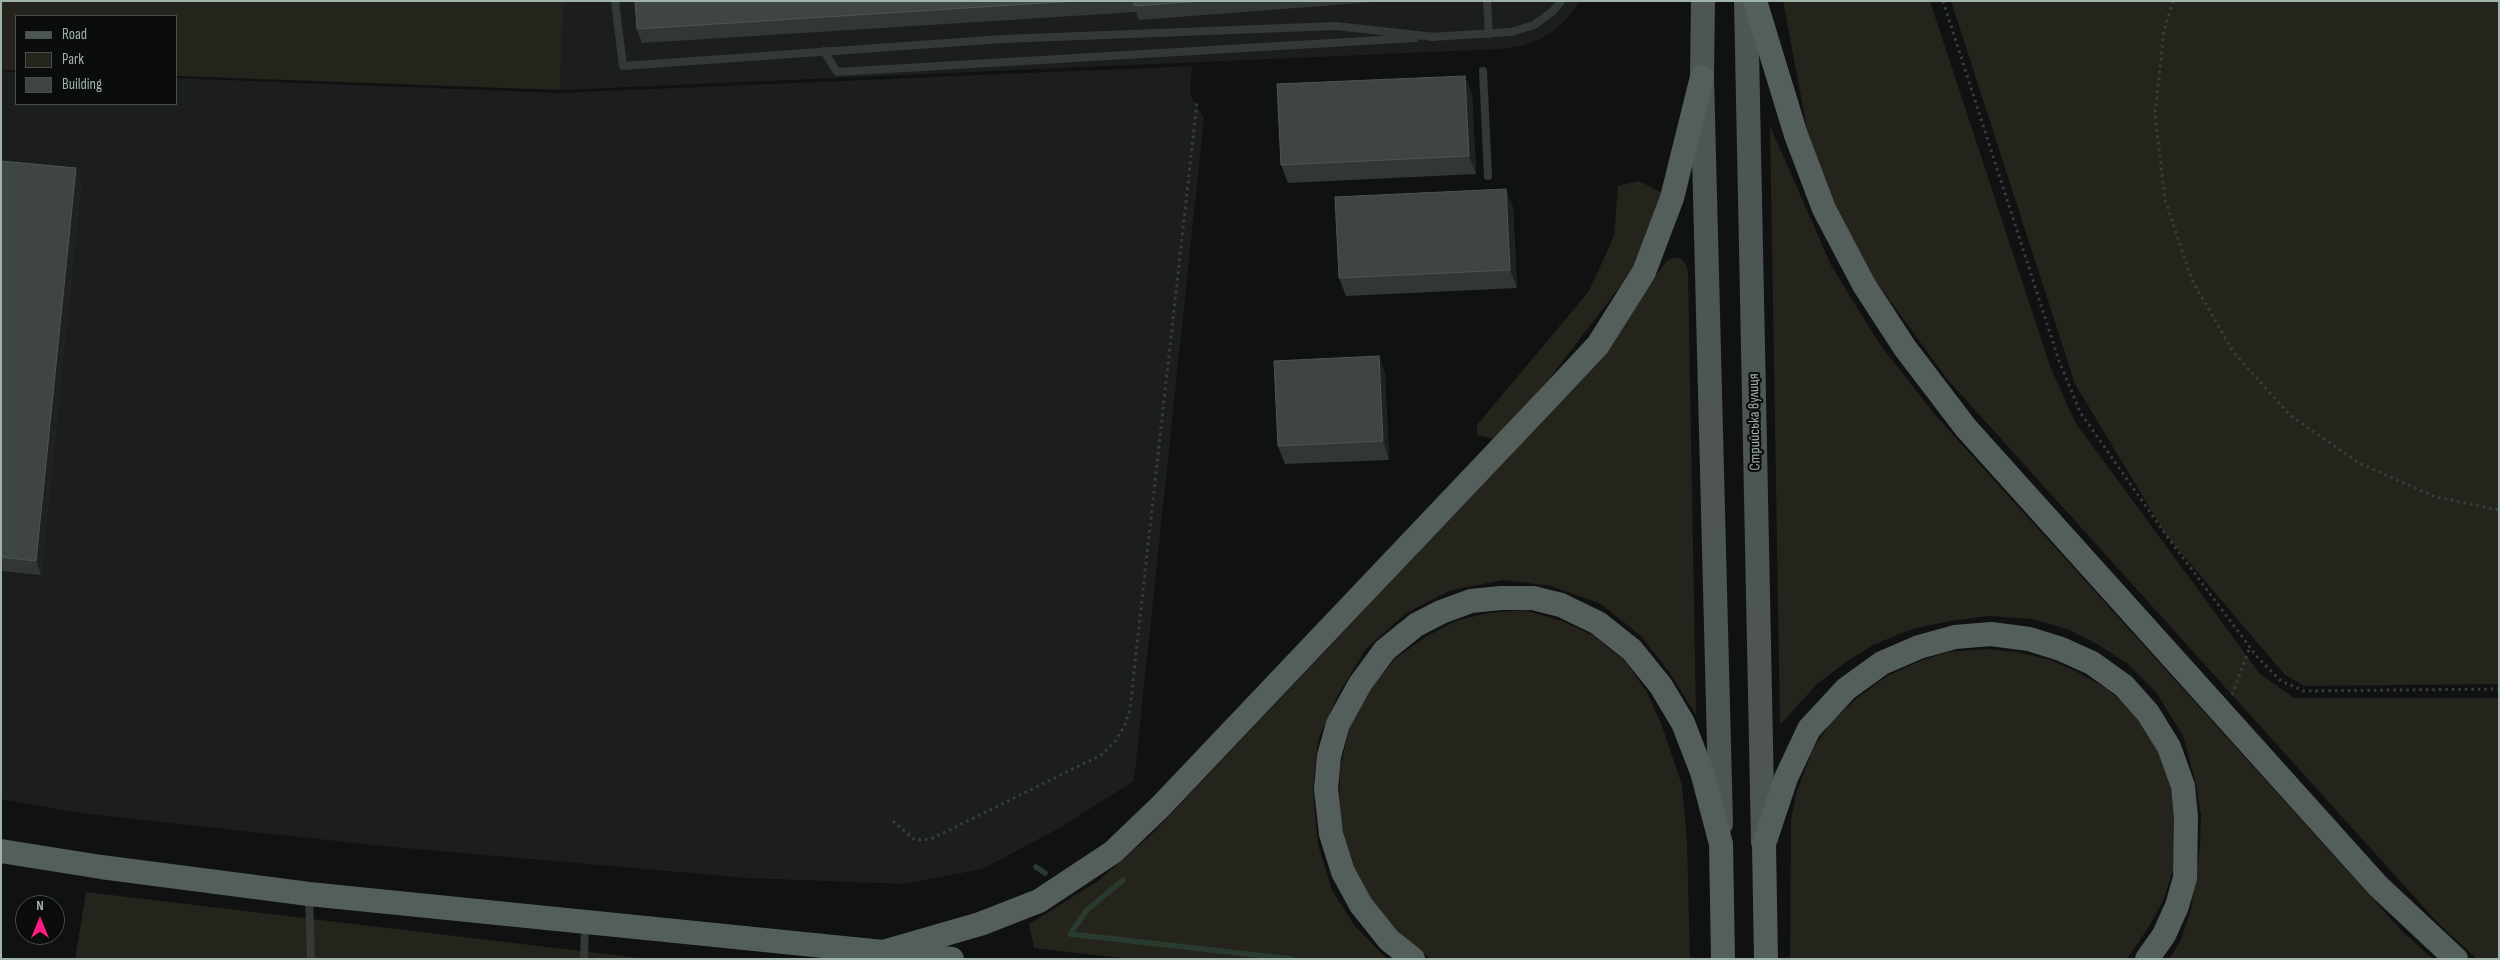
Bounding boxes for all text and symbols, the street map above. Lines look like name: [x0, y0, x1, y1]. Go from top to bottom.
legend: [15, 15, 178, 105]
text: Road: [62, 25, 87, 44]
text: Park: [62, 50, 84, 69]
text: Building: [62, 75, 102, 94]
street label: Стрийська вулиця: [1745, 373, 1765, 471]
north arrow: [15, 895, 65, 945]
text: N: [36, 897, 44, 914]

